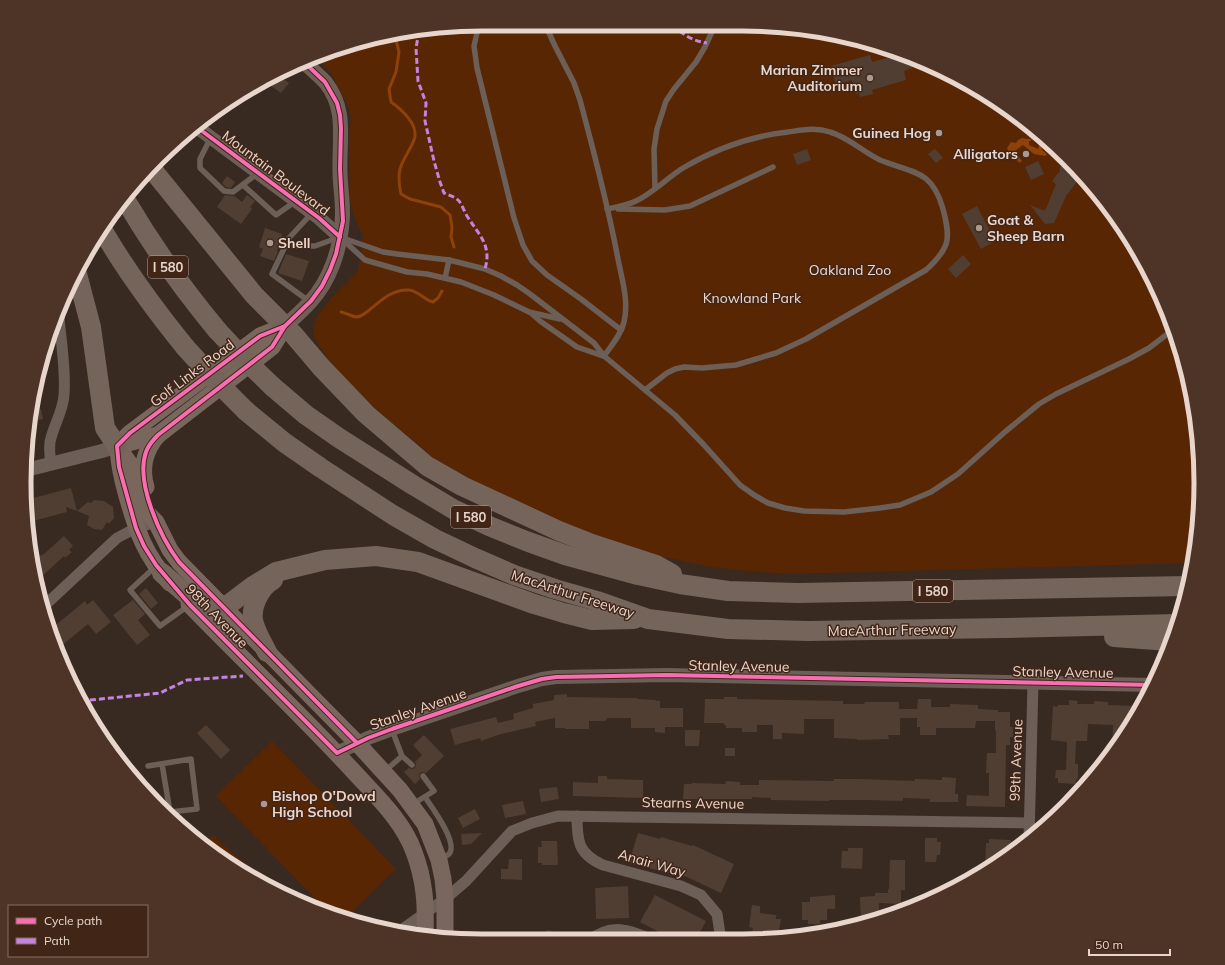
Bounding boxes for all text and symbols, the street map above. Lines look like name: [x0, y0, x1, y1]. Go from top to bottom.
place label: Marian Zimmer Auditorium: [761, 61, 862, 95]
marker: Marian Zimmer Auditorium: [865, 73, 875, 83]
place label: Guinea Hog: [852, 124, 931, 142]
street label: Mountain Boulevard: [219, 127, 333, 219]
marker: Guinea Hog: [934, 128, 944, 138]
place label: Alligators: [953, 145, 1018, 163]
marker: Alligators: [1021, 149, 1031, 159]
place label: Goat & Sheep Barn: [987, 211, 1065, 245]
marker: Goat & Sheep Barn: [974, 223, 984, 233]
place label: Shell: [278, 234, 310, 252]
marker: Shell: [265, 238, 275, 248]
road number: I 580: [148, 256, 188, 278]
park label: Oakland Zoo: [809, 261, 891, 279]
park label: Knowland Park: [703, 289, 802, 307]
street label: Golf Links Road: [146, 335, 238, 411]
road number: I 580: [451, 506, 491, 528]
street label: MacArthur Freeway: [509, 566, 637, 623]
street label: 98th Avenue: [182, 580, 252, 652]
road number: I 580: [913, 580, 953, 602]
street label: MacArthur Freeway: [828, 620, 957, 640]
street label: Stanley Avenue: [688, 656, 790, 676]
street label: Stanley Avenue: [1012, 662, 1114, 682]
street label: Stanley Avenue: [367, 684, 469, 734]
street label: 99th Avenue: [1006, 719, 1026, 801]
place label: Bishop O'Dowd High School: [272, 787, 376, 821]
street label: Stearns Avenue: [642, 793, 744, 813]
marker: Bishop O'Dowd High School: [259, 799, 269, 809]
street label: Anair Way: [616, 845, 688, 881]
legend: [8, 905, 148, 957]
text: Cycle path: [44, 913, 102, 928]
scale bar: [1089, 931, 1170, 957]
text: Path: [44, 933, 70, 948]
text: 50 m: [1095, 937, 1123, 952]

